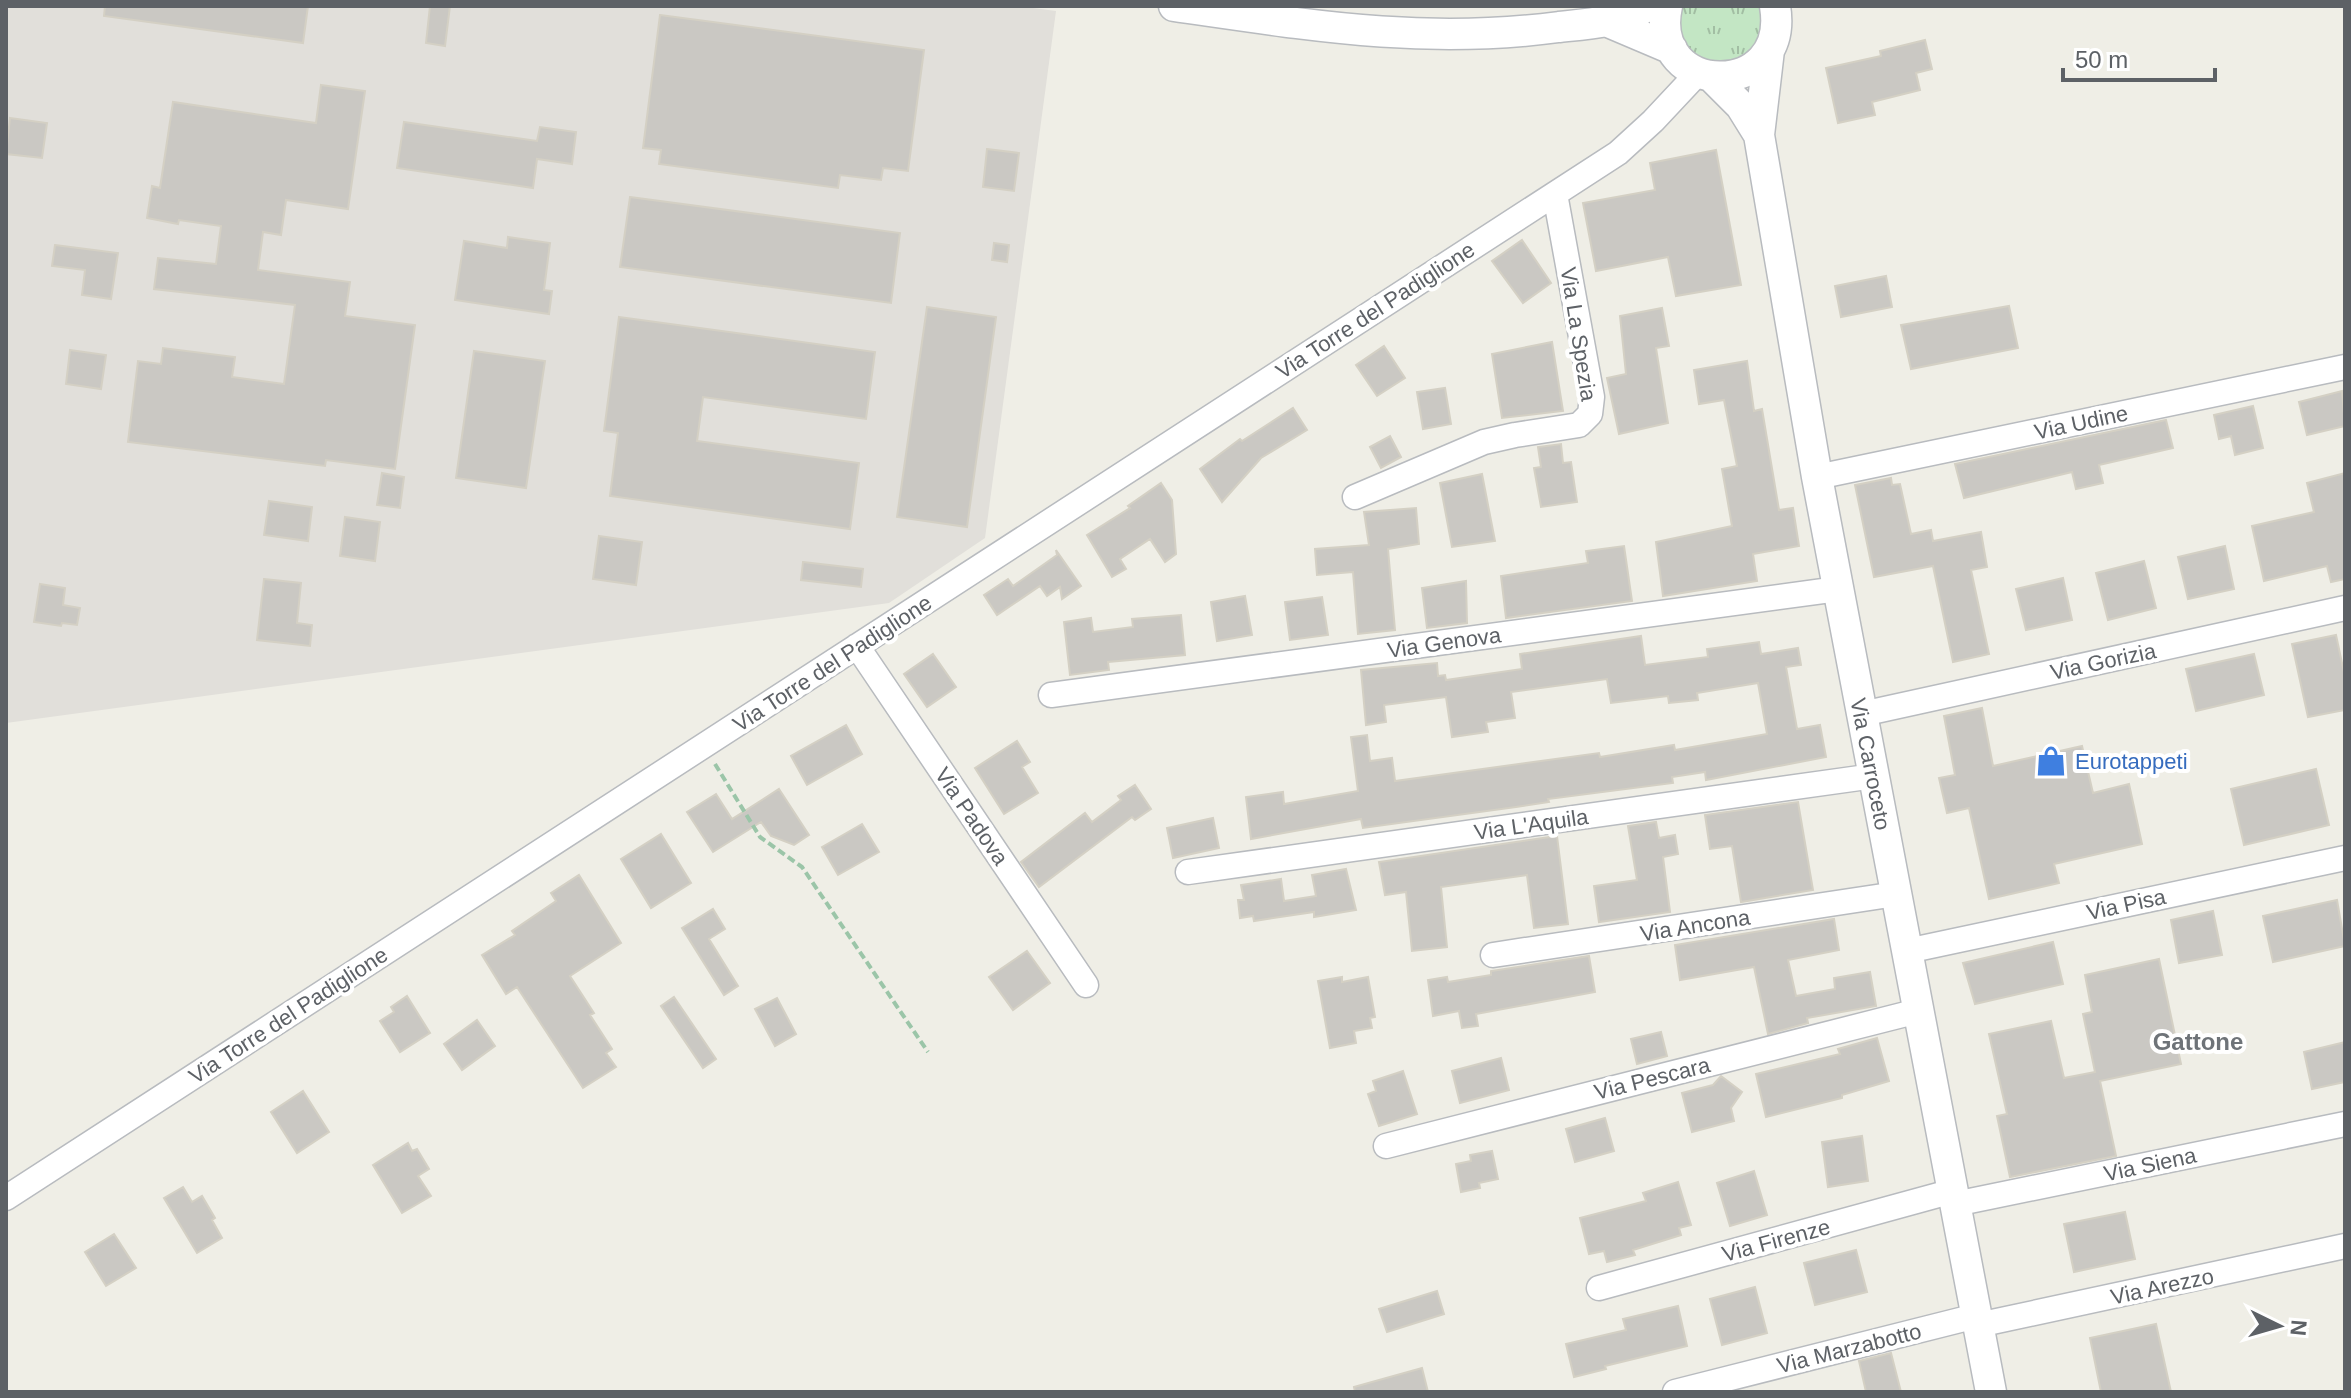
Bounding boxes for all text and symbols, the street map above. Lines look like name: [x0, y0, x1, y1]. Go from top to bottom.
scale bar: [2063, 32, 2215, 82]
text: 50 m: [2075, 46, 2128, 73]
street label: Via Torre del Padiglione: [1271, 237, 1479, 384]
street label: Via La Spezia: [1556, 265, 1602, 404]
street label: Via Udine: [2032, 400, 2130, 445]
street label: Via Torre del Padiglione: [728, 590, 936, 737]
street label: Via Genova: [1386, 622, 1503, 663]
street label: Via Gorizia: [2048, 638, 2159, 685]
street label: Via Carroceto: [1845, 696, 1896, 832]
shop icon: Eurotappeti: [2034, 744, 2068, 778]
place label: Eurotappeti: [2075, 749, 2188, 774]
street label: Via Padova: [930, 763, 1014, 870]
street label: Via L'Aquila: [1472, 804, 1591, 845]
street label: Via Pisa: [2084, 884, 2169, 925]
street label: Via Ancona: [1638, 904, 1753, 947]
street label: Via Torre del Padiglione: [184, 942, 392, 1089]
district label: Gattone: [2153, 1028, 2243, 1055]
street label: Via Pescara: [1592, 1052, 1713, 1105]
street label: Via Siena: [2102, 1142, 2199, 1186]
street label: Via Firenze: [1719, 1214, 1833, 1267]
street label: Via Arezzo: [2108, 1263, 2216, 1310]
north arrow: [2239, 1286, 2319, 1366]
street label: Via Marzabotto: [1774, 1319, 1924, 1378]
text: N: [2285, 1319, 2312, 1337]

